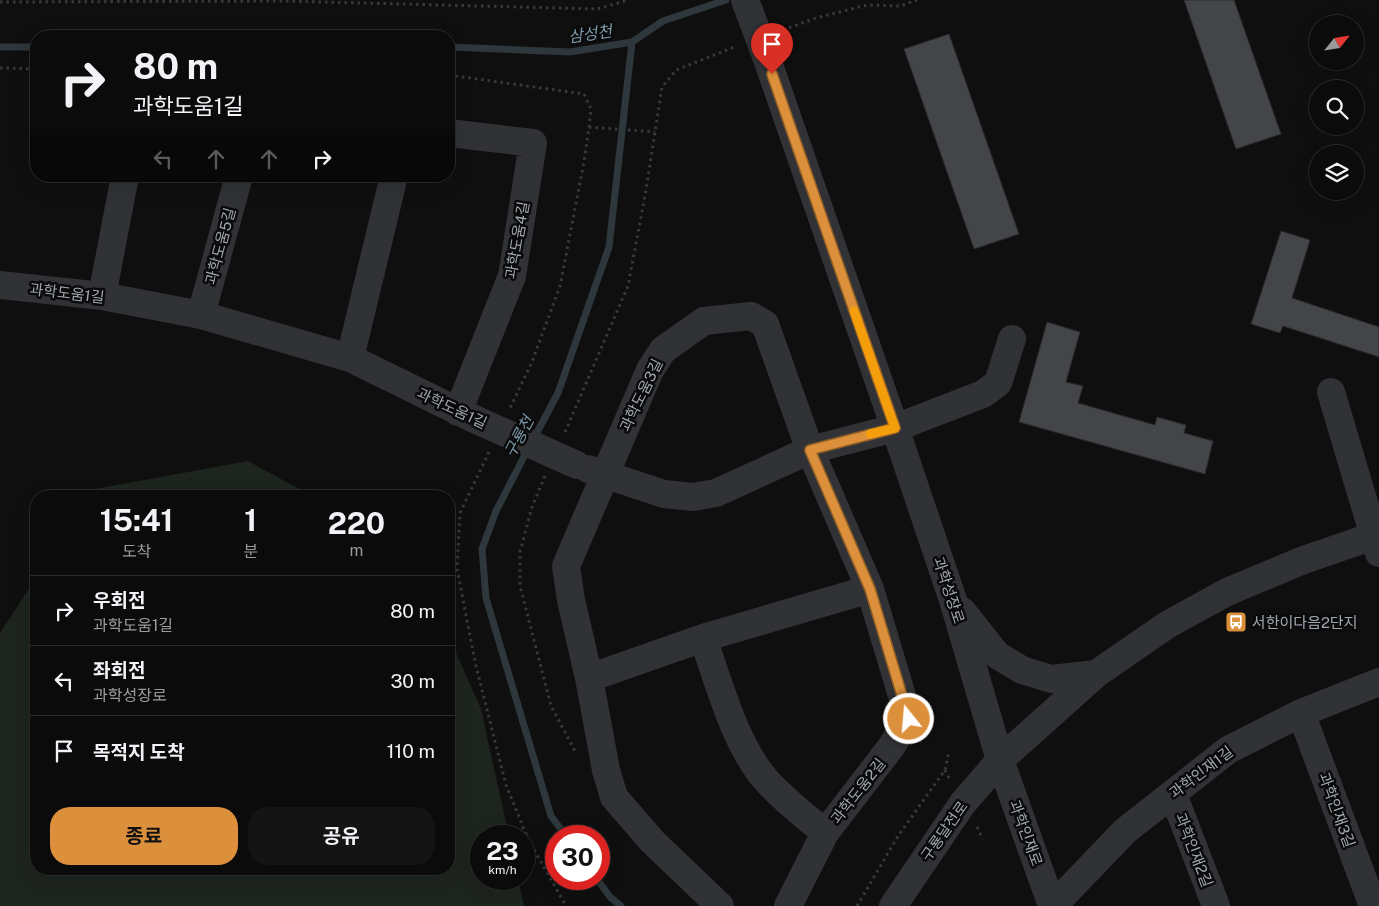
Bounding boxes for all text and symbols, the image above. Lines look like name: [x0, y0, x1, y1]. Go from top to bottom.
north arrow: [1309, 15, 1364, 70]
map controls: [1309, 15, 1364, 200]
water label: 삼성천: [567, 21, 615, 46]
pin: [751, 23, 793, 74]
icon: arrive: [758, 30, 786, 58]
text: 80 m: [133, 46, 218, 87]
icon: right: [50, 50, 115, 115]
button: search: [1309, 80, 1364, 135]
text: 과학도움1길: [133, 93, 243, 119]
icon: left: [149, 145, 177, 173]
icon: ahead: [202, 145, 230, 173]
icon: ahead: [255, 145, 283, 173]
icon: right: [308, 145, 336, 173]
button: layers: [1309, 145, 1364, 200]
street label: 과학도움4길: [502, 200, 532, 280]
street label: 과학도움5길: [202, 206, 238, 286]
street label: 과학도움1길: [29, 280, 105, 306]
street label: 과학도움3길: [616, 356, 666, 434]
street label: 과학도움1길: [414, 384, 490, 432]
water label: 구룡천: [500, 411, 539, 461]
text: 15:41: [100, 502, 173, 538]
text: 1: [244, 502, 257, 538]
text: 220: [328, 505, 385, 541]
text: m: [350, 541, 363, 560]
text: 도착: [122, 542, 151, 561]
text: 분: [243, 542, 258, 561]
street label: 과학성장로: [930, 555, 968, 625]
text: 우회전: [93, 589, 145, 611]
icon: right: [50, 597, 78, 625]
text: 80 m: [390, 600, 435, 622]
bus stop icon: 서한이다음2단지: [1224, 610, 1248, 634]
place label: 서한이다음2단지: [1252, 614, 1358, 631]
text: 과학도움1길: [93, 616, 173, 635]
text: 좌회전: [93, 659, 145, 681]
icon: left: [50, 667, 78, 695]
text: 30 m: [390, 670, 435, 692]
text: 과학성장로: [93, 686, 167, 705]
position arrow: [882, 692, 934, 744]
icon: arrive: [50, 737, 78, 765]
text: 110 m: [387, 740, 435, 762]
text: 목적지 도착: [93, 741, 185, 763]
street label: 과학인재1길: [1166, 743, 1236, 801]
street label: 과학도움2길: [827, 755, 889, 827]
street label: 과학인재3길: [1316, 770, 1358, 850]
street label: 구룡달전로: [917, 798, 971, 864]
street label: 과학인재로: [1006, 798, 1046, 868]
button: 종료: [50, 807, 238, 865]
button: 공유: [248, 807, 435, 865]
street label: 과학인재2길: [1172, 811, 1216, 889]
speed limit sign: 30: [545, 825, 610, 890]
text: 23: [486, 836, 519, 866]
text: km/h: [488, 863, 517, 877]

